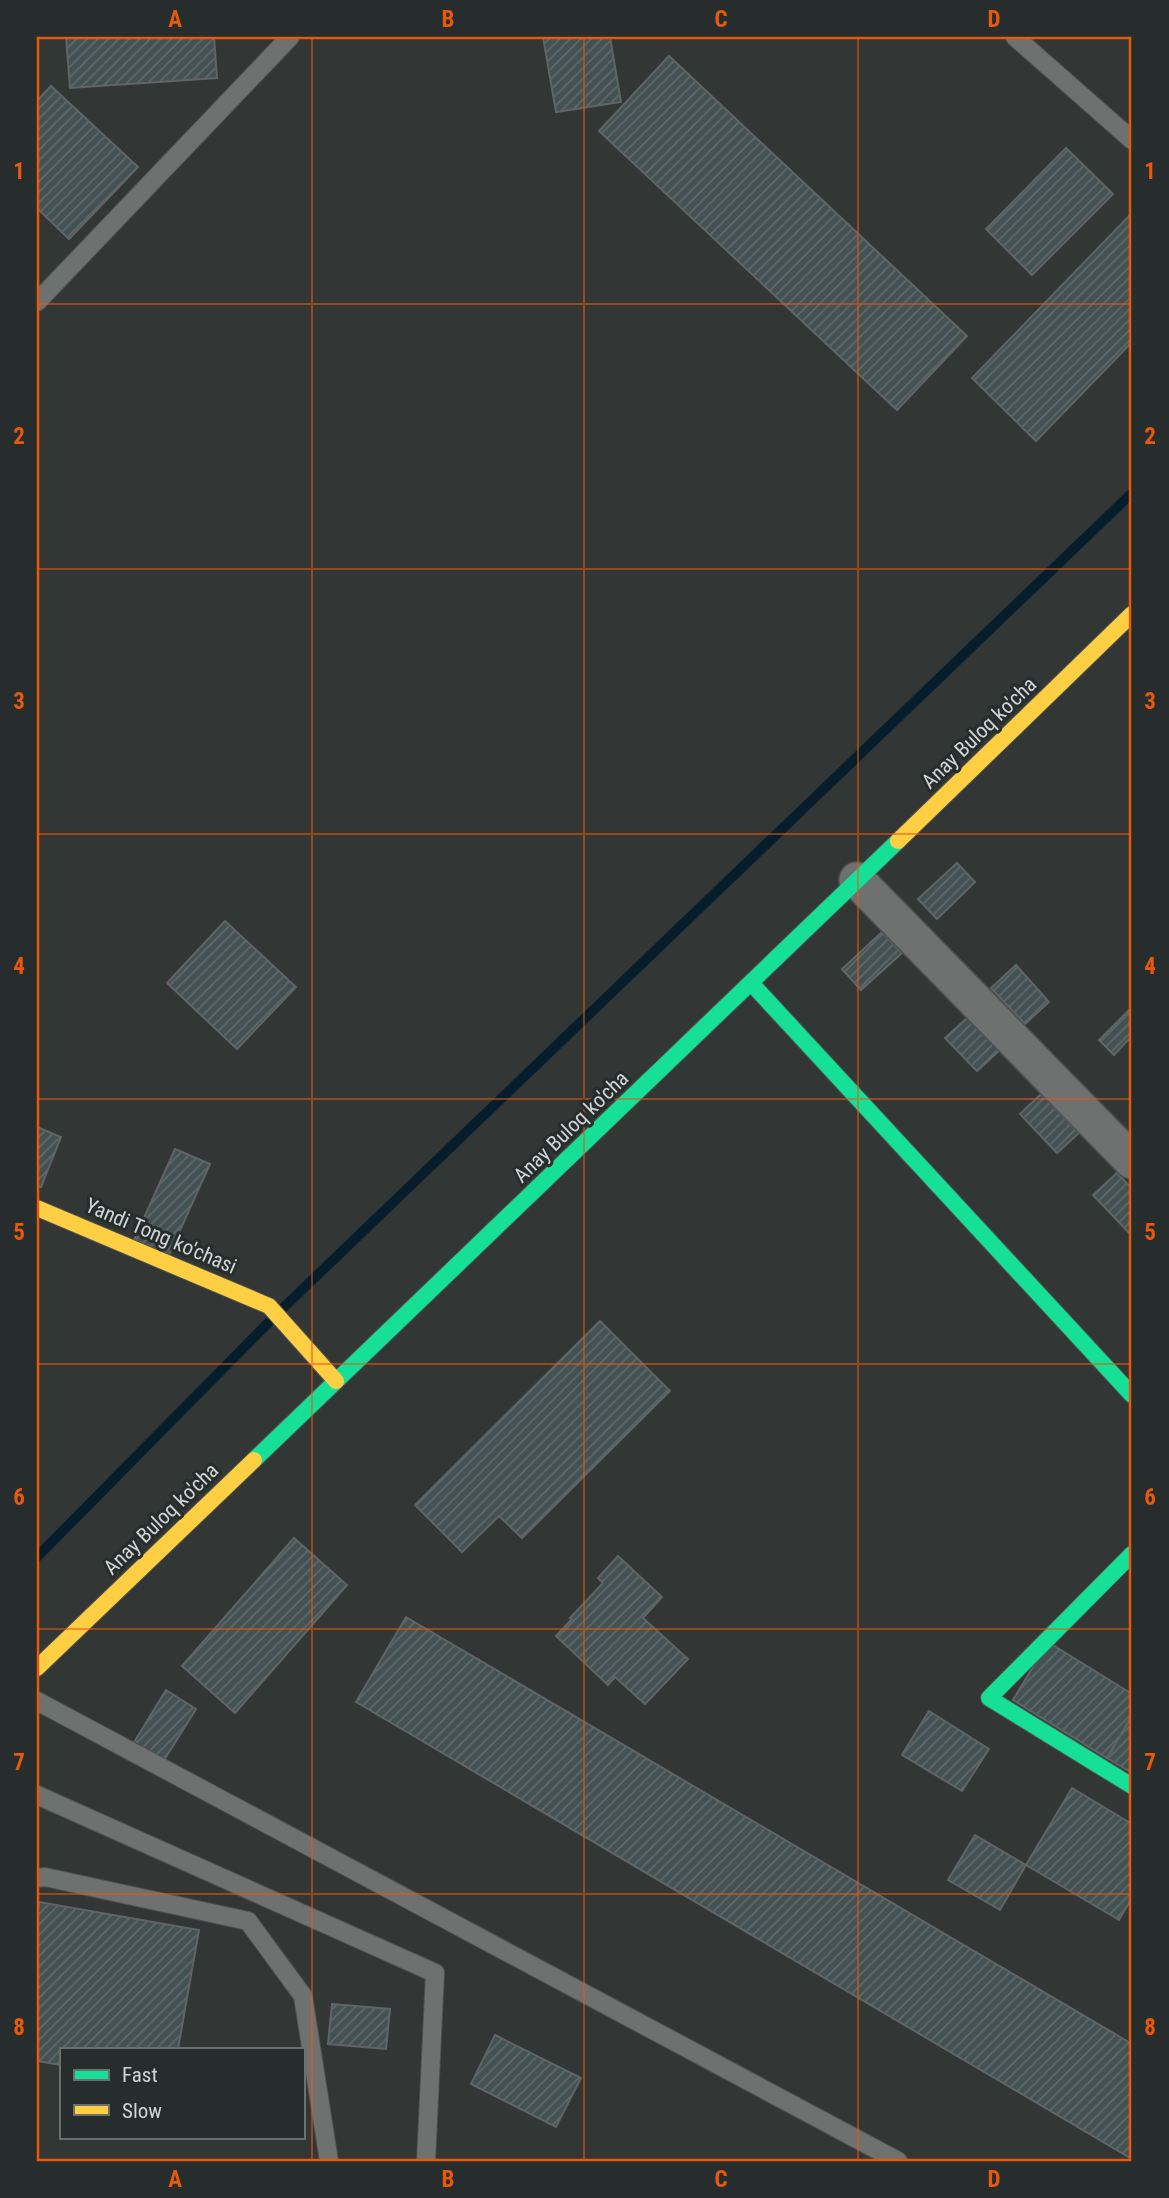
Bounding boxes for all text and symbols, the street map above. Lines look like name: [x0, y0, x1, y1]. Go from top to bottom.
text: A: [168, 6, 182, 33]
text: B: [442, 6, 454, 33]
text: C: [714, 6, 728, 33]
text: D: [988, 6, 1001, 33]
text: 1: [13, 158, 25, 185]
text: 1: [1144, 158, 1156, 185]
text: 2: [13, 423, 25, 450]
text: 2: [1144, 423, 1156, 450]
street label: Anay Buloq ko'cha: [917, 672, 1041, 794]
text: 3: [13, 688, 25, 715]
text: 3: [1144, 688, 1156, 715]
text: 4: [13, 953, 25, 980]
text: 4: [1144, 953, 1156, 980]
street label: Anay Buloq ko'cha: [509, 1066, 633, 1188]
street label: Yandi Tong ko'chasi: [82, 1193, 240, 1279]
text: 5: [13, 1219, 25, 1246]
text: 5: [1144, 1219, 1156, 1246]
street label: Anay Buloq ko'cha: [99, 1458, 223, 1580]
text: 6: [13, 1484, 25, 1511]
text: 6: [1144, 1484, 1156, 1511]
text: 7: [13, 1749, 25, 1776]
text: 7: [1144, 1749, 1156, 1776]
text: 8: [13, 2014, 25, 2041]
text: 8: [1144, 2014, 1156, 2041]
legend: [60, 2048, 304, 2138]
text: Fast: [122, 2063, 158, 2087]
text: Slow: [122, 2099, 162, 2123]
text: A: [168, 2166, 182, 2193]
text: B: [442, 2166, 454, 2193]
text: C: [714, 2166, 728, 2193]
text: D: [988, 2166, 1001, 2193]

